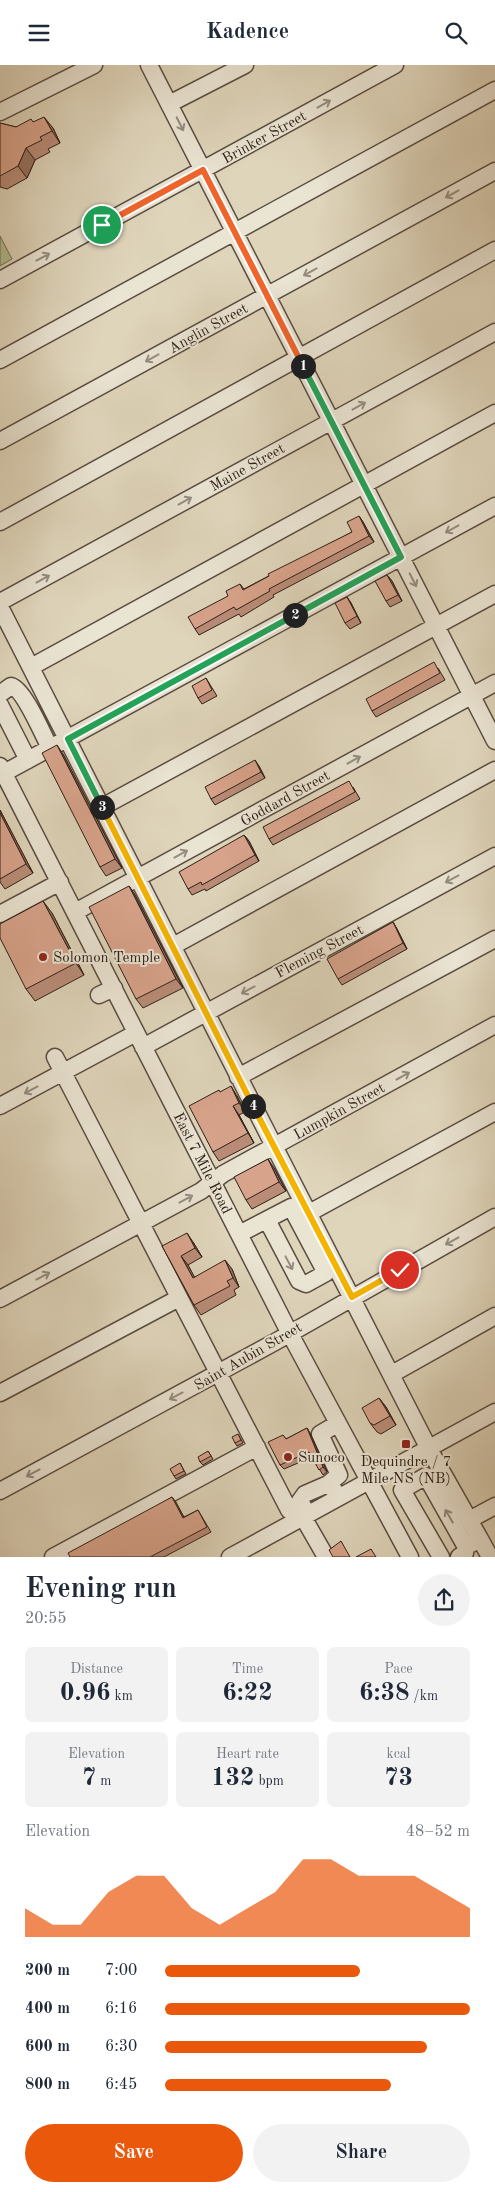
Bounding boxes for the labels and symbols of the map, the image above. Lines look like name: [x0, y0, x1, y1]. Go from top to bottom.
one-way arrow: [316, 99, 331, 108]
street label: Brinker Street: [220, 109, 309, 168]
one-way arrow: [176, 116, 185, 131]
one-way arrow: [445, 189, 460, 199]
pin: [81, 204, 123, 246]
one-way arrow: [35, 252, 50, 261]
one-way arrow: [302, 267, 317, 277]
street label: Anglin Street: [167, 301, 251, 357]
pin: 1: [290, 353, 316, 379]
one-way arrow: [145, 354, 159, 364]
one-way arrow: [351, 401, 366, 411]
street label: Maine Street: [208, 442, 288, 495]
one-way arrow: [178, 496, 193, 506]
one-way arrow: [445, 524, 460, 534]
one-way arrow: [409, 572, 418, 587]
one-way arrow: [35, 574, 50, 584]
pin: 2: [282, 603, 308, 627]
one-way arrow: [347, 755, 362, 765]
street label: Goddard Street: [239, 769, 333, 830]
pin: 3: [90, 795, 114, 819]
one-way arrow: [173, 849, 188, 859]
one-way arrow: [445, 875, 460, 884]
street label: Fleming Street: [273, 923, 366, 982]
marker: Solomon Temple: [37, 951, 49, 963]
place label: Solomon Temple: [53, 951, 160, 966]
one-way arrow: [241, 986, 256, 995]
one-way arrow: [395, 1070, 410, 1080]
street label: Lumpkin Street: [292, 1081, 388, 1144]
one-way arrow: [25, 1085, 39, 1095]
pin: 4: [240, 1093, 266, 1119]
street label: East 7 Mile Road: [170, 1110, 234, 1217]
one-way arrow: [178, 1194, 193, 1203]
one-way arrow: [446, 1236, 460, 1246]
pin: [379, 1249, 421, 1291]
one-way arrow: [285, 1255, 295, 1269]
one-way arrow: [35, 1271, 50, 1280]
street label: Saint Aubin Street: [192, 1320, 305, 1394]
one-way arrow: [169, 1392, 184, 1402]
marker: Dequindre / 7 Mile NS (NB): [400, 1438, 412, 1450]
marker: Sunoco: [282, 1451, 294, 1463]
place label: Sunoco: [298, 1451, 345, 1466]
place label: Dequindre / 7 Mile NS (NB): [360, 1455, 452, 1487]
one-way arrow: [26, 1469, 41, 1479]
one-way arrow: [443, 1510, 453, 1524]

